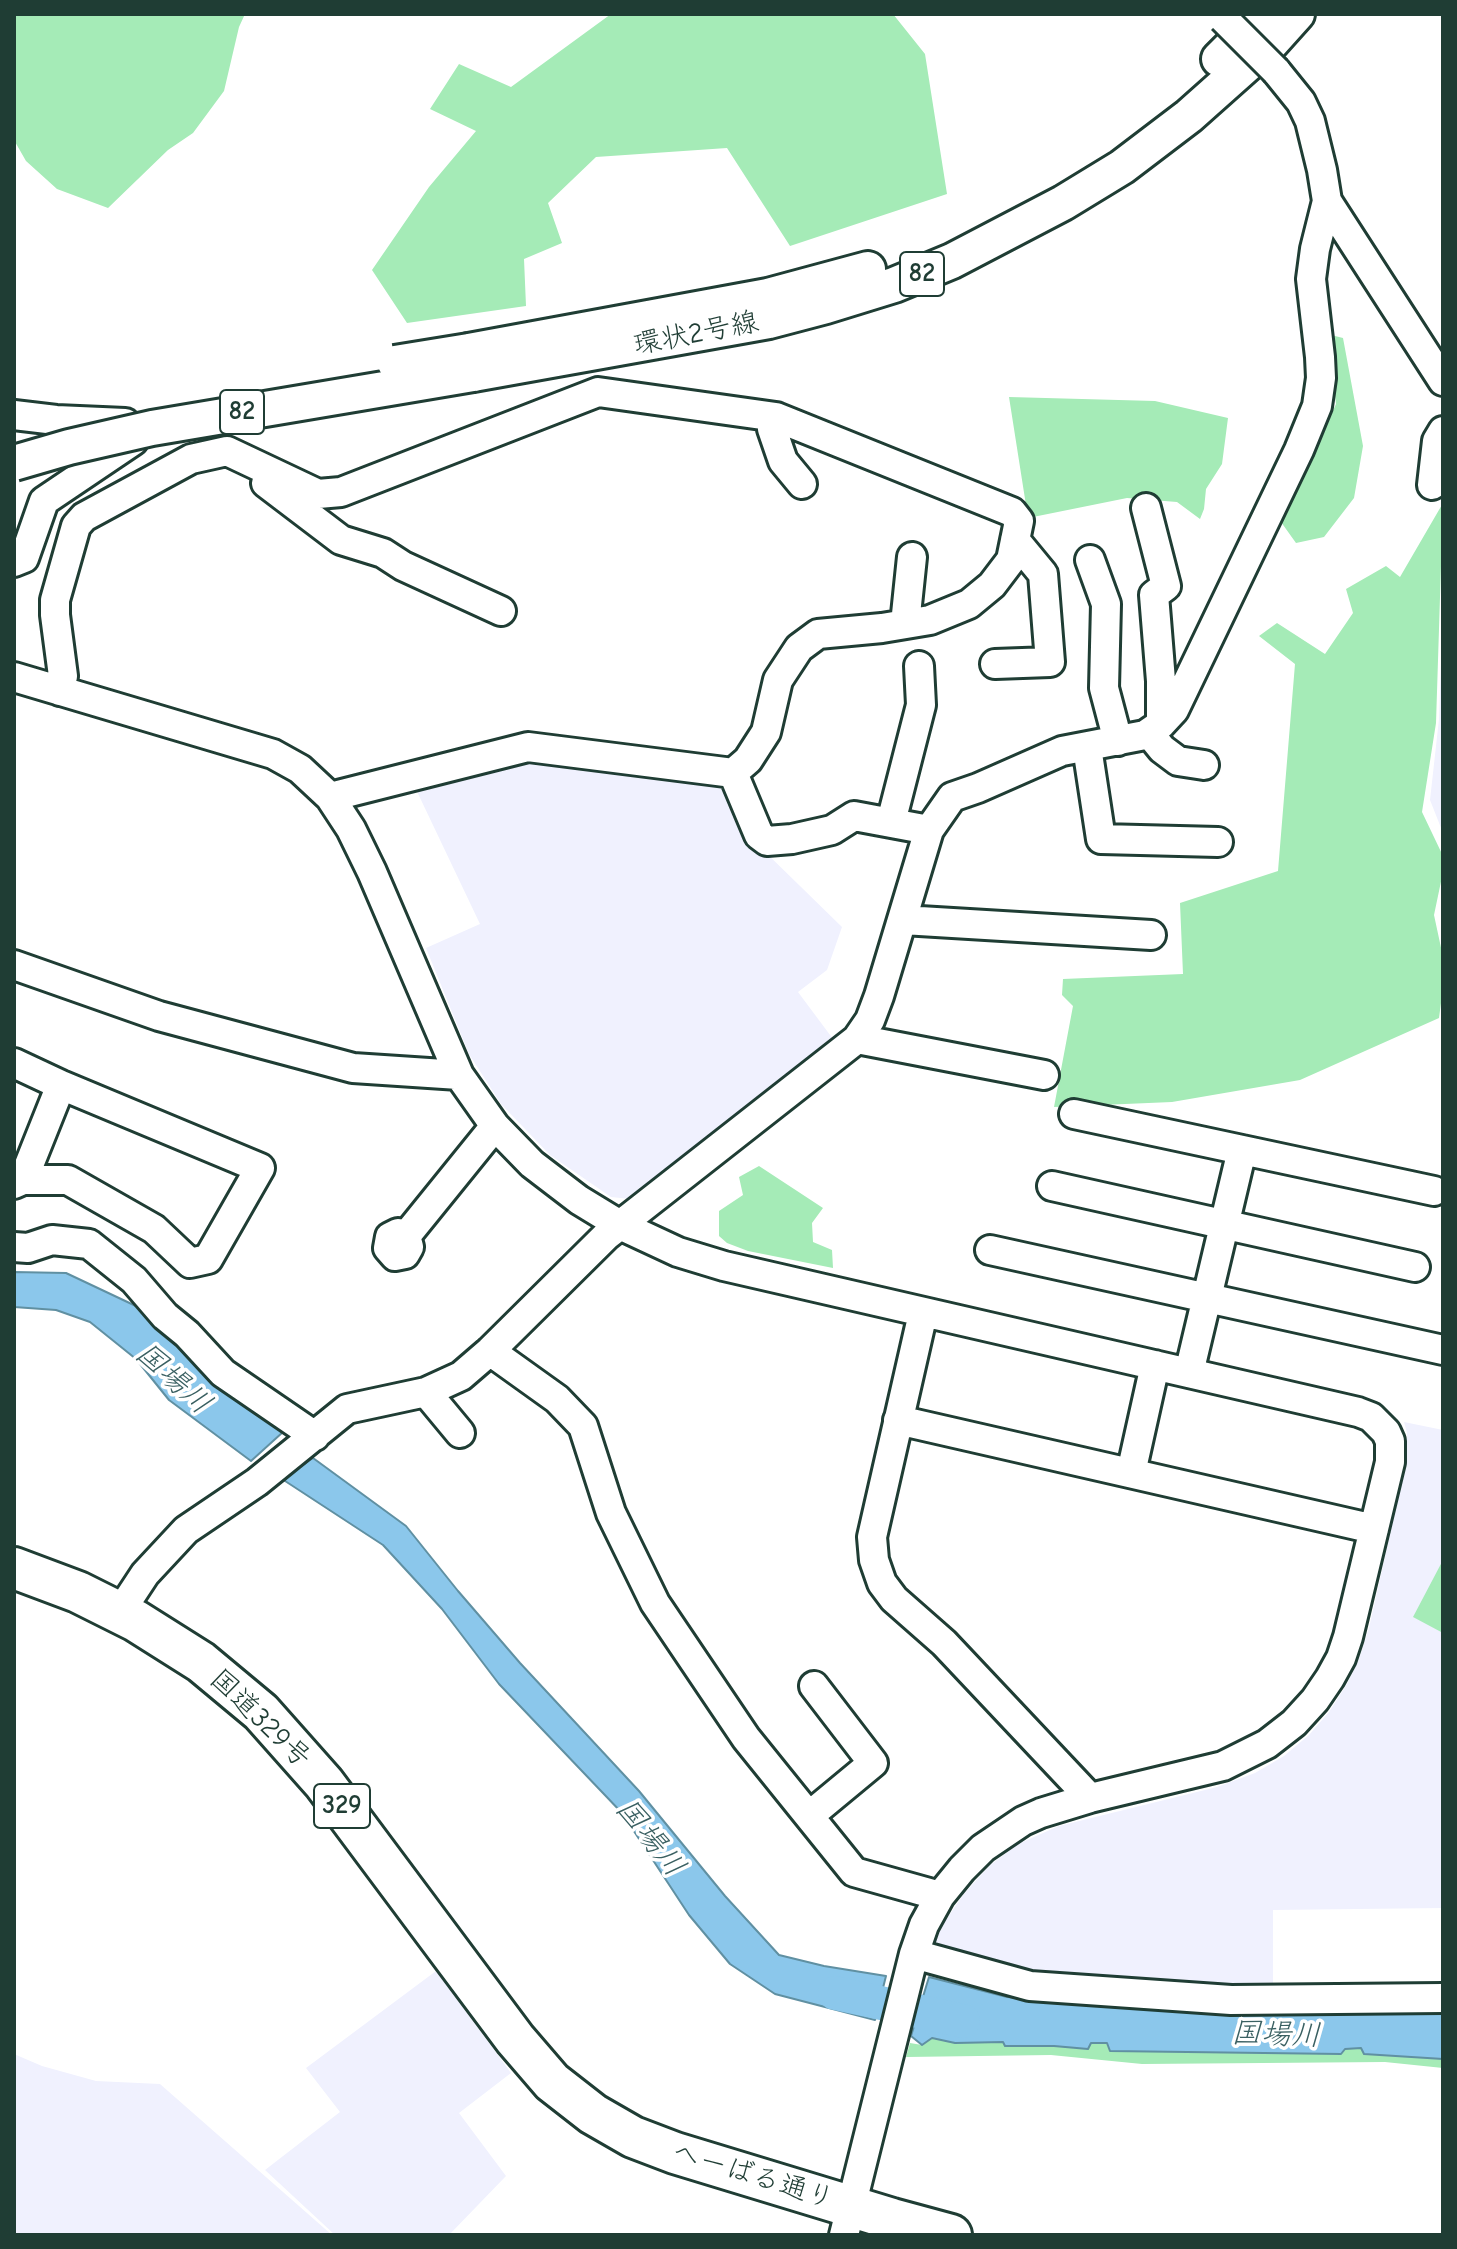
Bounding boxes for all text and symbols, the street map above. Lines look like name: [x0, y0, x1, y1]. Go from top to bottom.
road number: 82: [900, 252, 944, 296]
street label: 環状2号線: [631, 305, 761, 363]
road number: 82: [220, 390, 264, 434]
water label: 国場川: [128, 1336, 218, 1422]
street label: 国道329号: [202, 1663, 318, 1775]
road number: 329: [314, 1784, 370, 1828]
water label: 国場川: [608, 1792, 692, 1884]
water label: 国場川: [1230, 2015, 1322, 2055]
street label: へーばる通り: [668, 2135, 838, 2217]

